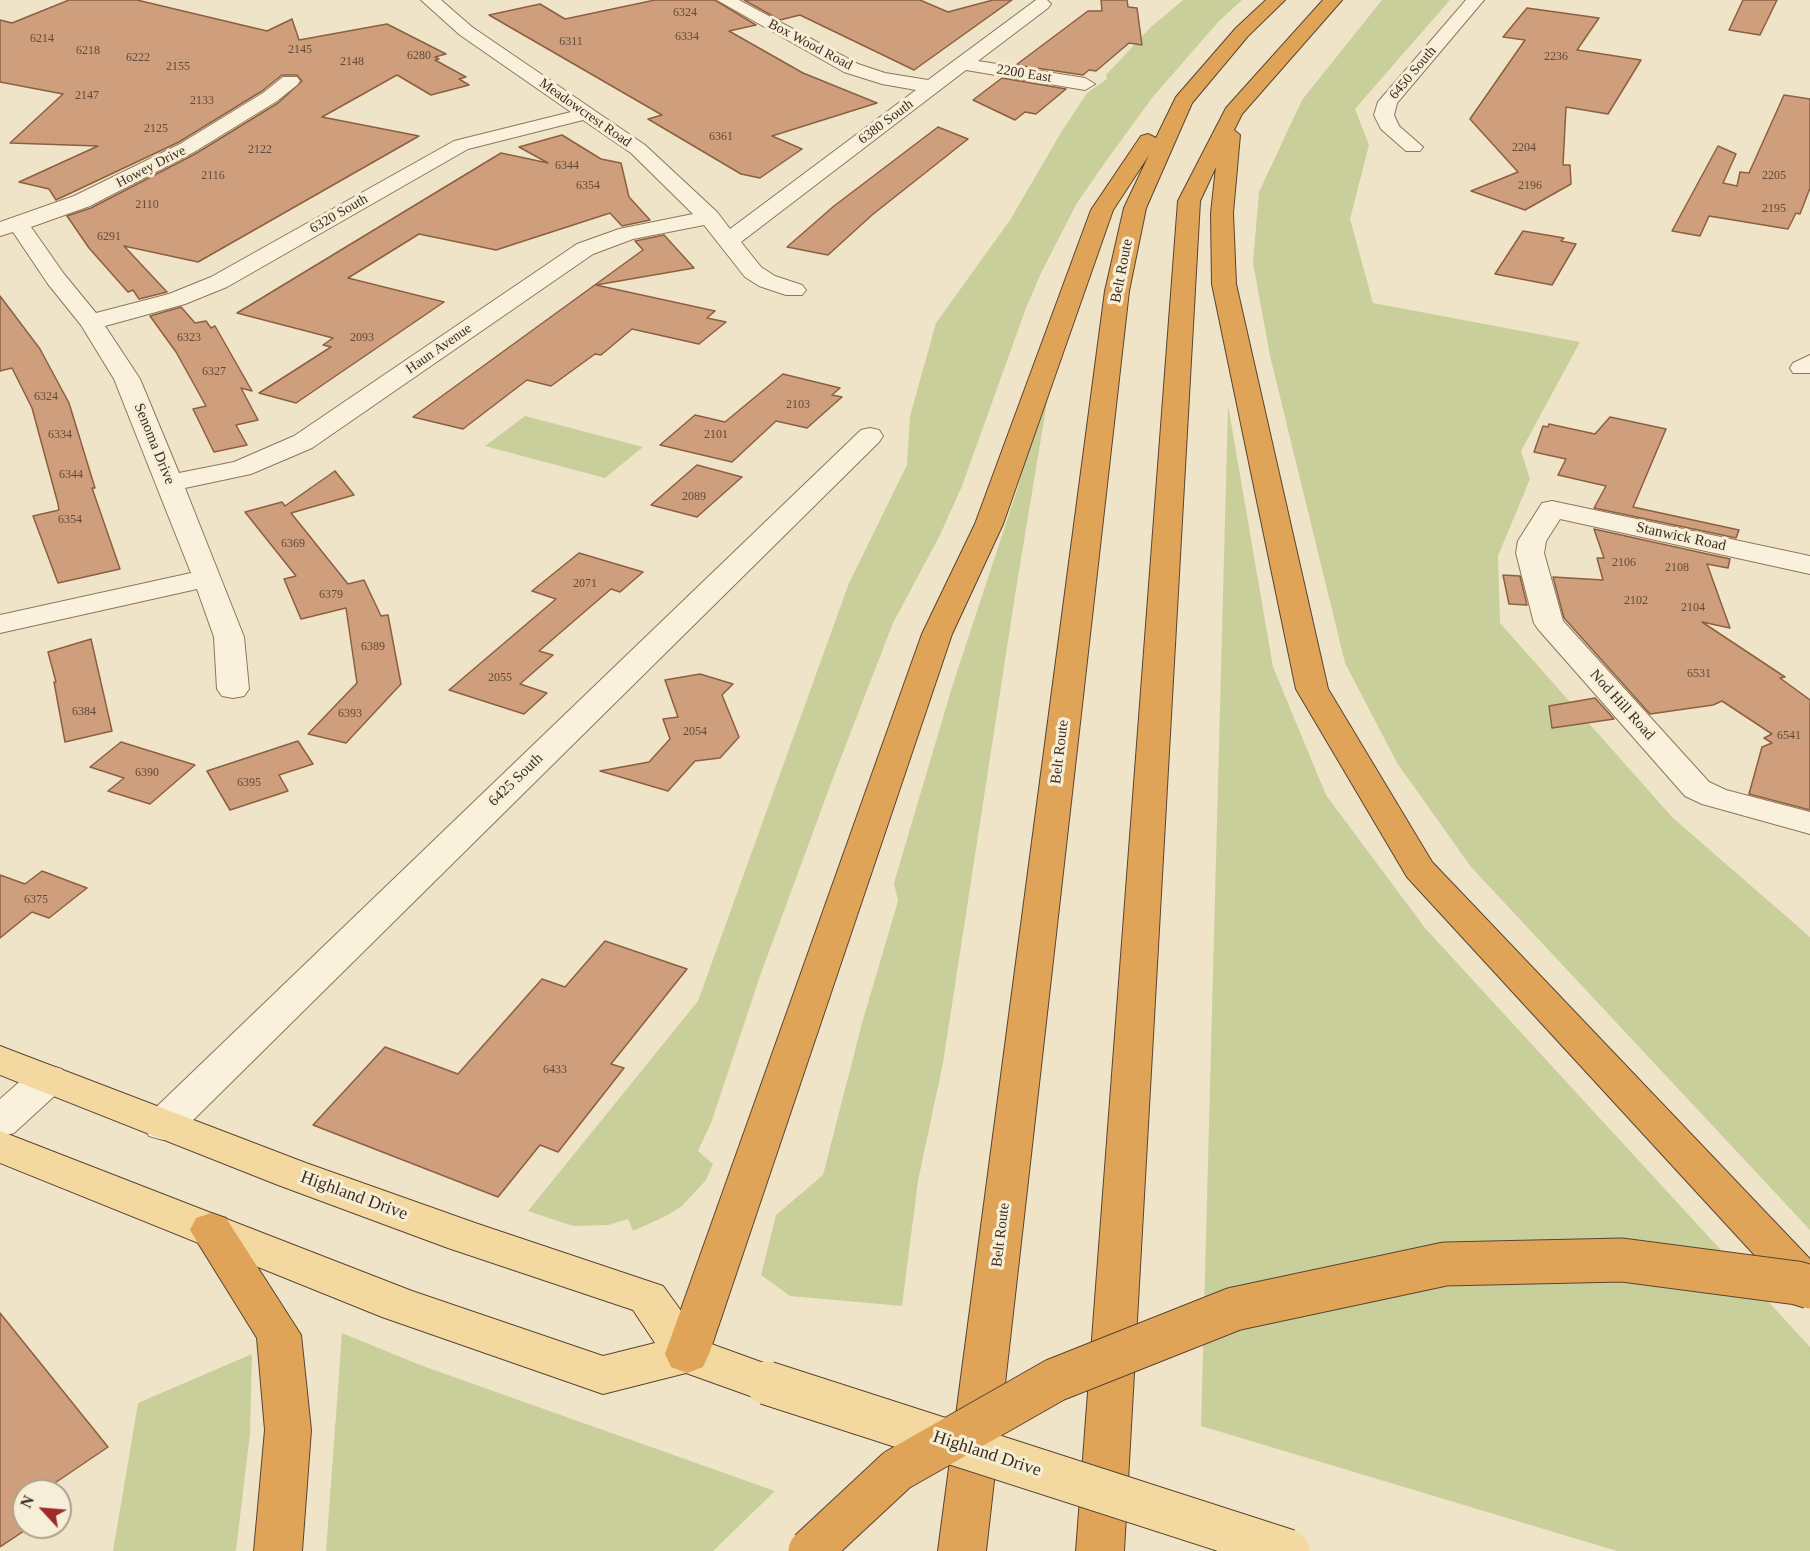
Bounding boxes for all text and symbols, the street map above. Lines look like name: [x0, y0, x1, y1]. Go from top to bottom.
house number: 6324: [673, 6, 697, 20]
street label: Box Wood Road: [765, 16, 855, 74]
house number: 6334: [675, 30, 699, 44]
house number: 6214: [30, 32, 54, 46]
house number: 6311: [559, 35, 583, 49]
house number: 2145: [288, 43, 312, 57]
street label: 6450 South: [1386, 43, 1440, 103]
house number: 6218: [76, 44, 100, 58]
house number: 6280: [407, 49, 431, 63]
house number: 2236: [1544, 50, 1568, 64]
house number: 6222: [126, 51, 150, 65]
house number: 2148: [340, 55, 364, 69]
house number: 2155: [166, 60, 190, 74]
street label: 2200 East: [995, 61, 1053, 87]
street label: Meadowcrest Road: [536, 75, 634, 151]
house number: 2147: [75, 89, 99, 103]
house number: 2133: [190, 94, 214, 108]
street label: 6380 South: [855, 96, 917, 148]
house number: 2125: [144, 122, 168, 136]
house number: 6361: [709, 130, 733, 144]
house number: 2204: [1512, 141, 1536, 155]
street label: Howey Drive: [113, 142, 189, 192]
house number: 2122: [248, 143, 272, 157]
house number: 6344: [555, 159, 579, 173]
house number: 2116: [201, 169, 225, 183]
house number: 2205: [1762, 169, 1786, 183]
house number: 6354: [576, 179, 600, 193]
house number: 2196: [1518, 179, 1542, 193]
street label: 6320 South: [307, 191, 371, 237]
house number: 2110: [135, 198, 159, 212]
house number: 2195: [1762, 202, 1786, 216]
house number: 6291: [97, 230, 121, 244]
street label: Belt Route: [1107, 238, 1137, 304]
street label: Haun Avenue: [403, 320, 475, 378]
house number: 6323: [177, 331, 201, 345]
house number: 2093: [350, 331, 374, 345]
house number: 6327: [202, 365, 226, 379]
house number: 6324: [34, 390, 58, 404]
house number: 2103: [786, 398, 810, 412]
street label: Senoma Drive: [130, 401, 178, 487]
house number: 6334: [48, 428, 72, 442]
house number: 2101: [704, 428, 728, 442]
house number: 6344: [59, 468, 83, 482]
house number: 2089: [682, 490, 706, 504]
house number: 6354: [58, 513, 82, 527]
street label: Stanwick Road: [1635, 519, 1727, 555]
house number: 6369: [281, 537, 305, 551]
house number: 2106: [1612, 556, 1636, 570]
house number: 2108: [1665, 561, 1689, 575]
house number: 2071: [573, 577, 597, 591]
house number: 6379: [319, 588, 343, 602]
house number: 2102: [1624, 594, 1648, 608]
house number: 2104: [1681, 601, 1705, 615]
house number: 6389: [361, 640, 385, 654]
street label: Nod Hill Road: [1586, 666, 1658, 744]
house number: 6531: [1687, 667, 1711, 681]
house number: 2055: [488, 671, 512, 685]
house number: 6384: [72, 705, 96, 719]
house number: 6393: [338, 707, 362, 721]
street label: Belt Route: [1047, 719, 1073, 785]
house number: 2054: [683, 725, 707, 739]
house number: 6541: [1777, 729, 1801, 743]
street label: 6425 South: [485, 750, 547, 810]
house number: 6390: [135, 766, 159, 780]
house number: 6395: [237, 776, 261, 790]
house number: 6375: [24, 893, 48, 907]
house number: 6433: [543, 1063, 567, 1077]
street label: Highland Drive: [297, 1167, 411, 1225]
street label: Belt Route: [988, 1202, 1014, 1268]
street label: Highland Drive: [930, 1426, 1044, 1482]
north arrow: [12, 1479, 72, 1539]
text: N: [17, 1493, 37, 1511]

